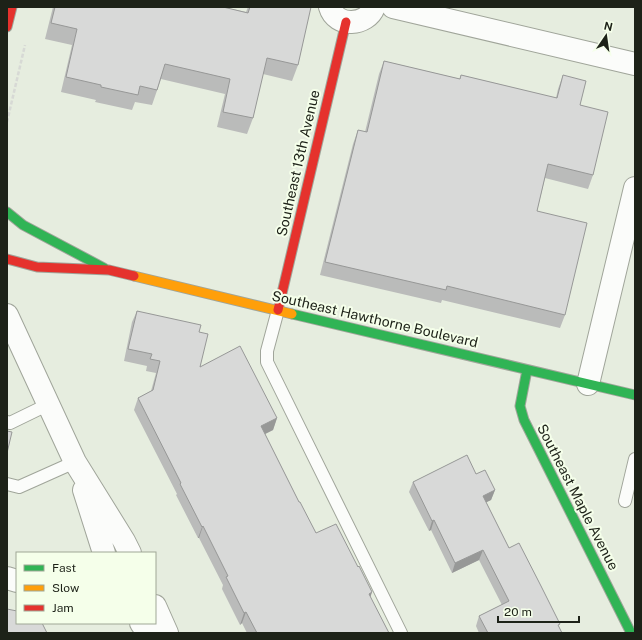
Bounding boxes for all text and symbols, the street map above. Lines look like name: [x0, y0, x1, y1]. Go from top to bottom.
north arrow: [586, 16, 626, 56]
text: N: [603, 19, 614, 33]
street label: Southeast 13th Avenue: [273, 88, 323, 238]
street label: Southeast Hawthorne Boulevard: [270, 287, 480, 351]
street label: Southeast Maple Avenue: [534, 421, 622, 573]
legend: [16, 552, 156, 624]
text: Fast: [52, 561, 77, 575]
text: Slow: [52, 581, 80, 595]
scale bar: [498, 598, 579, 624]
text: Jam: [52, 601, 74, 615]
text: 20 m: [504, 605, 532, 619]

